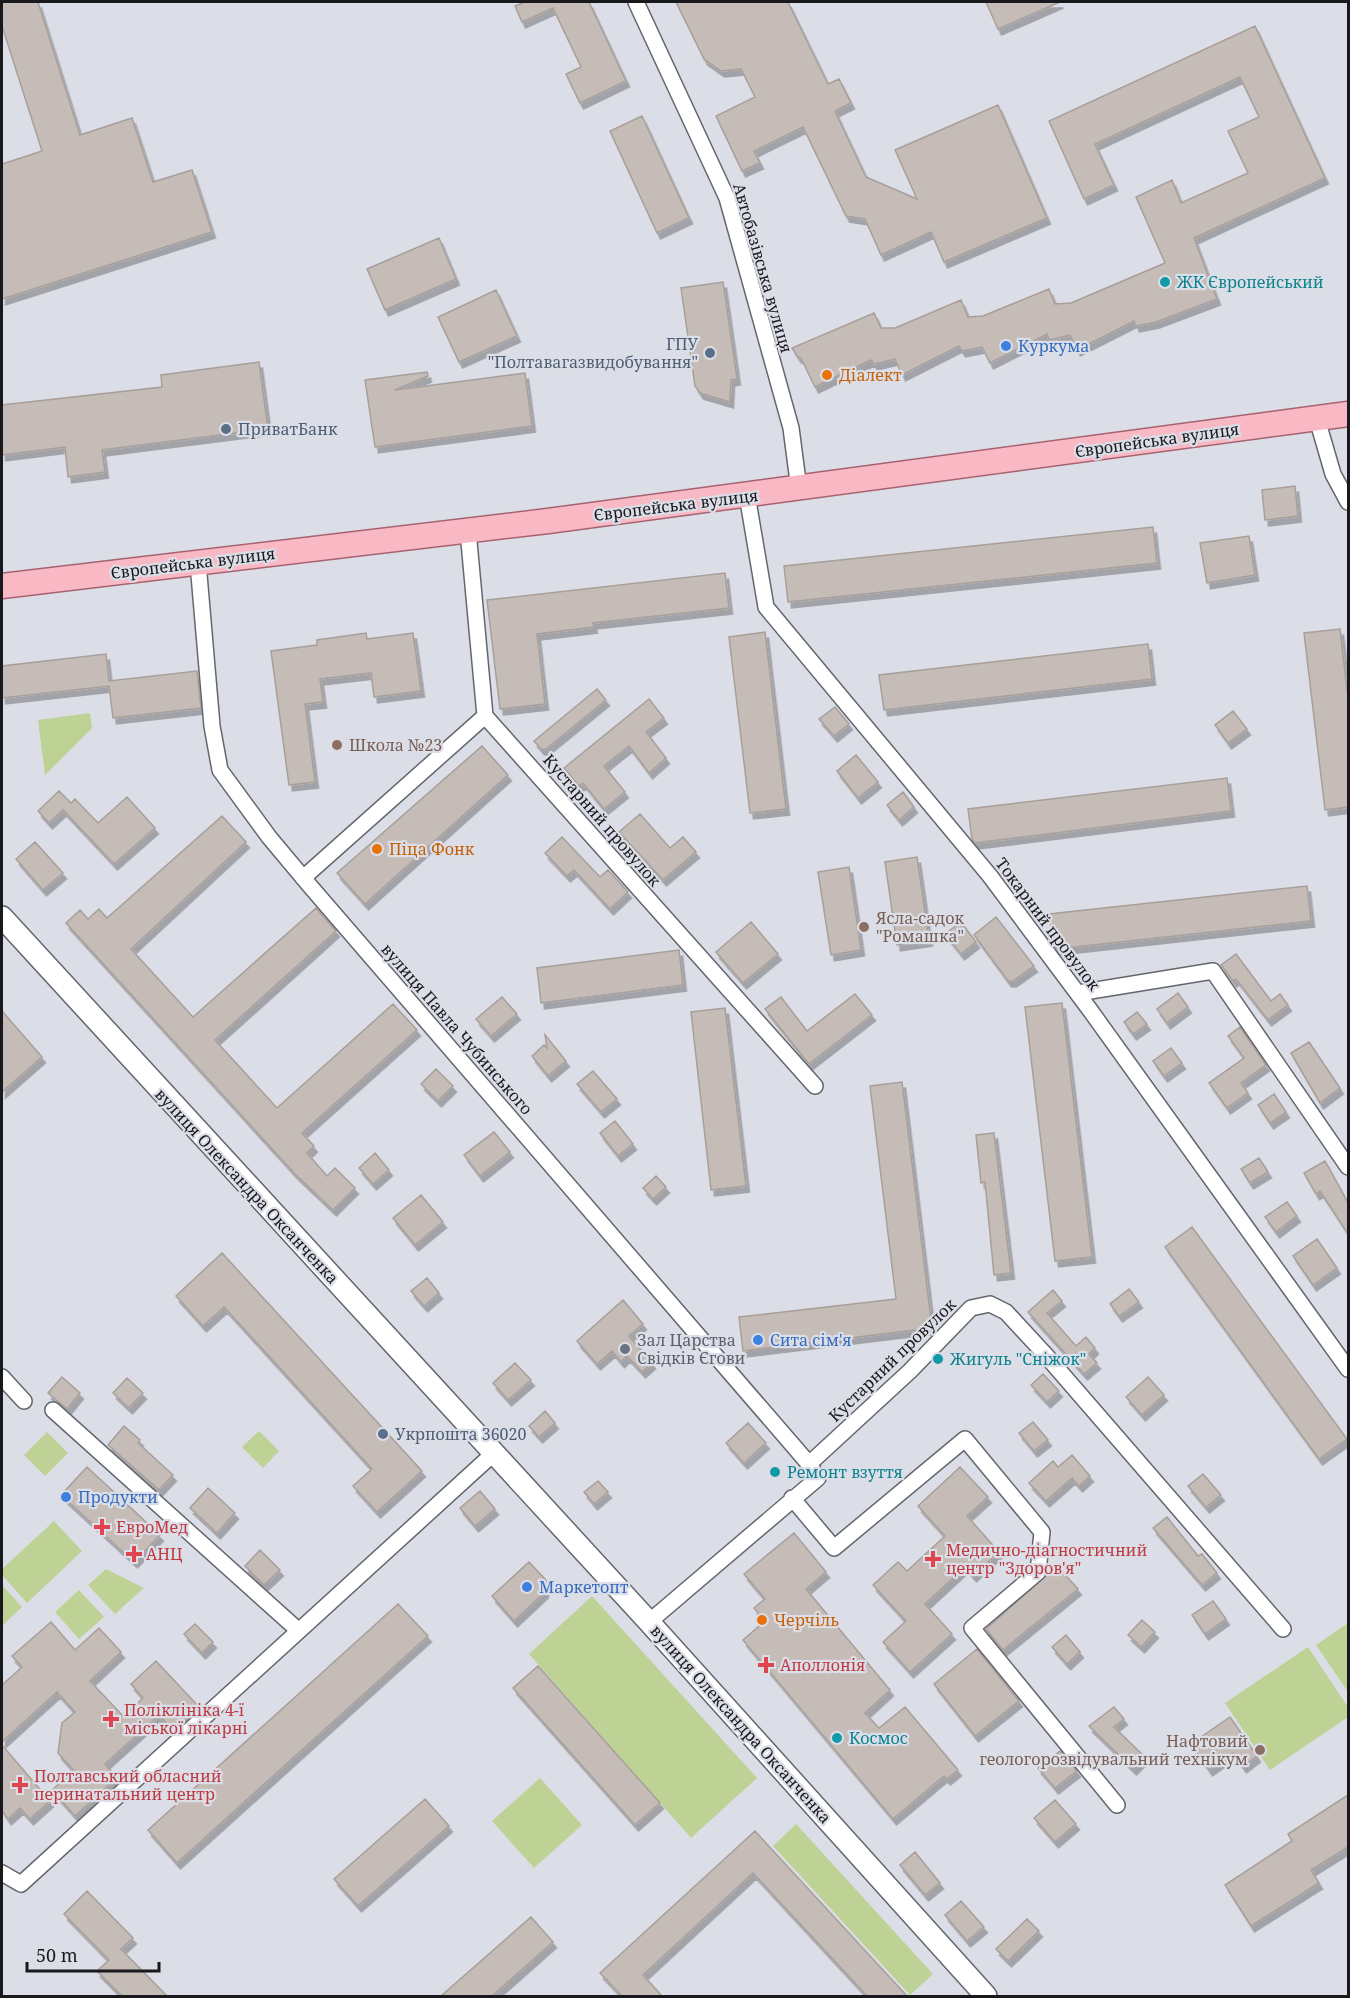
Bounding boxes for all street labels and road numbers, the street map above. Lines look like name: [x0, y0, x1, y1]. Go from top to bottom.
street label: Автобазівська вулиця: [728, 181, 798, 355]
street label: Європейська вулиця: [1074, 418, 1240, 462]
street label: Європейська вулиця: [593, 484, 759, 526]
street label: Європейська вулиця: [110, 542, 276, 584]
street label: Кустарний провулок: [538, 749, 666, 891]
street label: Токарний провулок: [991, 853, 1106, 995]
street label: вулиця Павла Чубинського: [376, 939, 538, 1119]
street label: вулиця Олександра Оксанченка: [150, 1083, 344, 1289]
street label: Кустарний провулок: [824, 1293, 961, 1427]
street label: вулиця Олександра Оксанченка: [646, 1620, 836, 1828]

